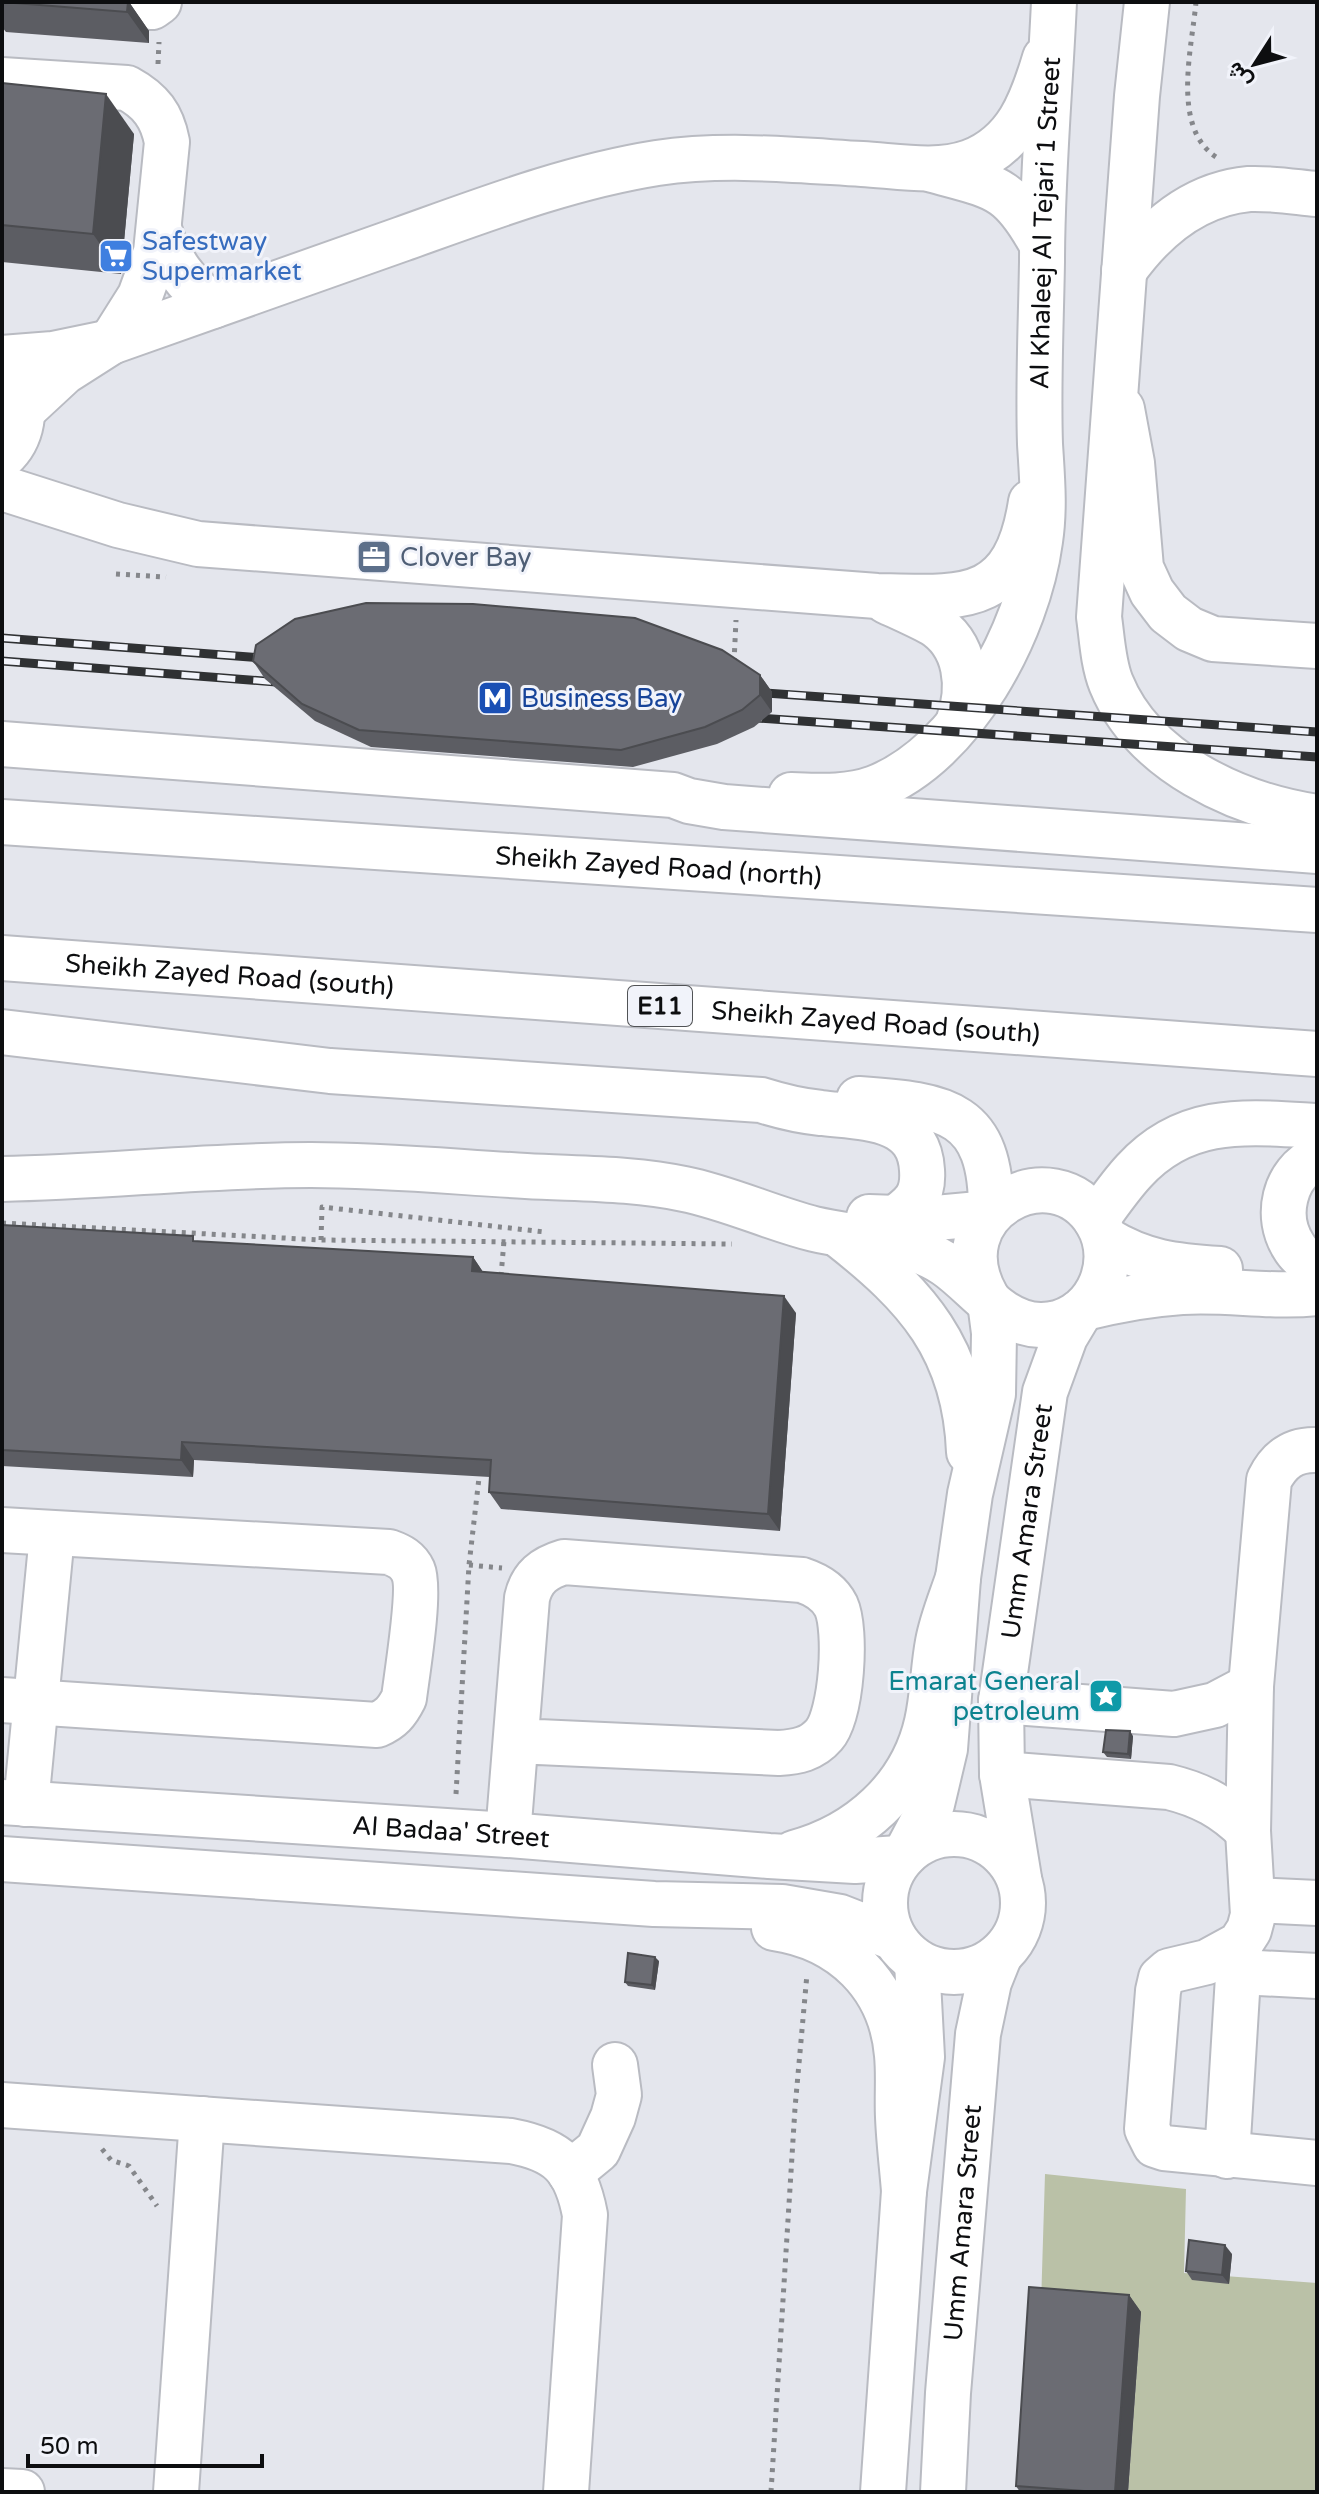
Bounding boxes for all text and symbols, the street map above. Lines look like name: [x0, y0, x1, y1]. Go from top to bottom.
north arrow: [1215, 24, 1295, 104]
street label: Al Khaleej Al Tejari 1 Street: [1024, 56, 1067, 390]
text: ش: [1221, 57, 1258, 94]
place label: Safestway Supermarket: [142, 226, 302, 287]
supermarket icon: Safestway Supermarket: [97, 237, 135, 275]
office icon: Clover Bay: [355, 538, 393, 576]
place label: Clover Bay: [400, 542, 532, 573]
metro station icon: Business Bay: [476, 679, 514, 717]
place label: Business Bay: [521, 683, 682, 714]
street label: Sheikh Zayed Road (north): [494, 840, 823, 892]
street label: Sheikh Zayed Road (south): [64, 947, 395, 1002]
road number: E11: [628, 986, 692, 1026]
street label: Sheikh Zayed Road (south): [710, 994, 1041, 1049]
street label: Umm Amara Street: [995, 1402, 1059, 1641]
place label: Emarat General petroleum: [888, 1666, 1080, 1727]
place icon: Emarat General petroleum: [1087, 1677, 1125, 1715]
street label: Al Badaa' Street: [351, 1809, 551, 1854]
street label: Umm Amara Street: [937, 2103, 988, 2342]
scale bar: [28, 2418, 262, 2468]
text: 50 m: [40, 2432, 98, 2461]

